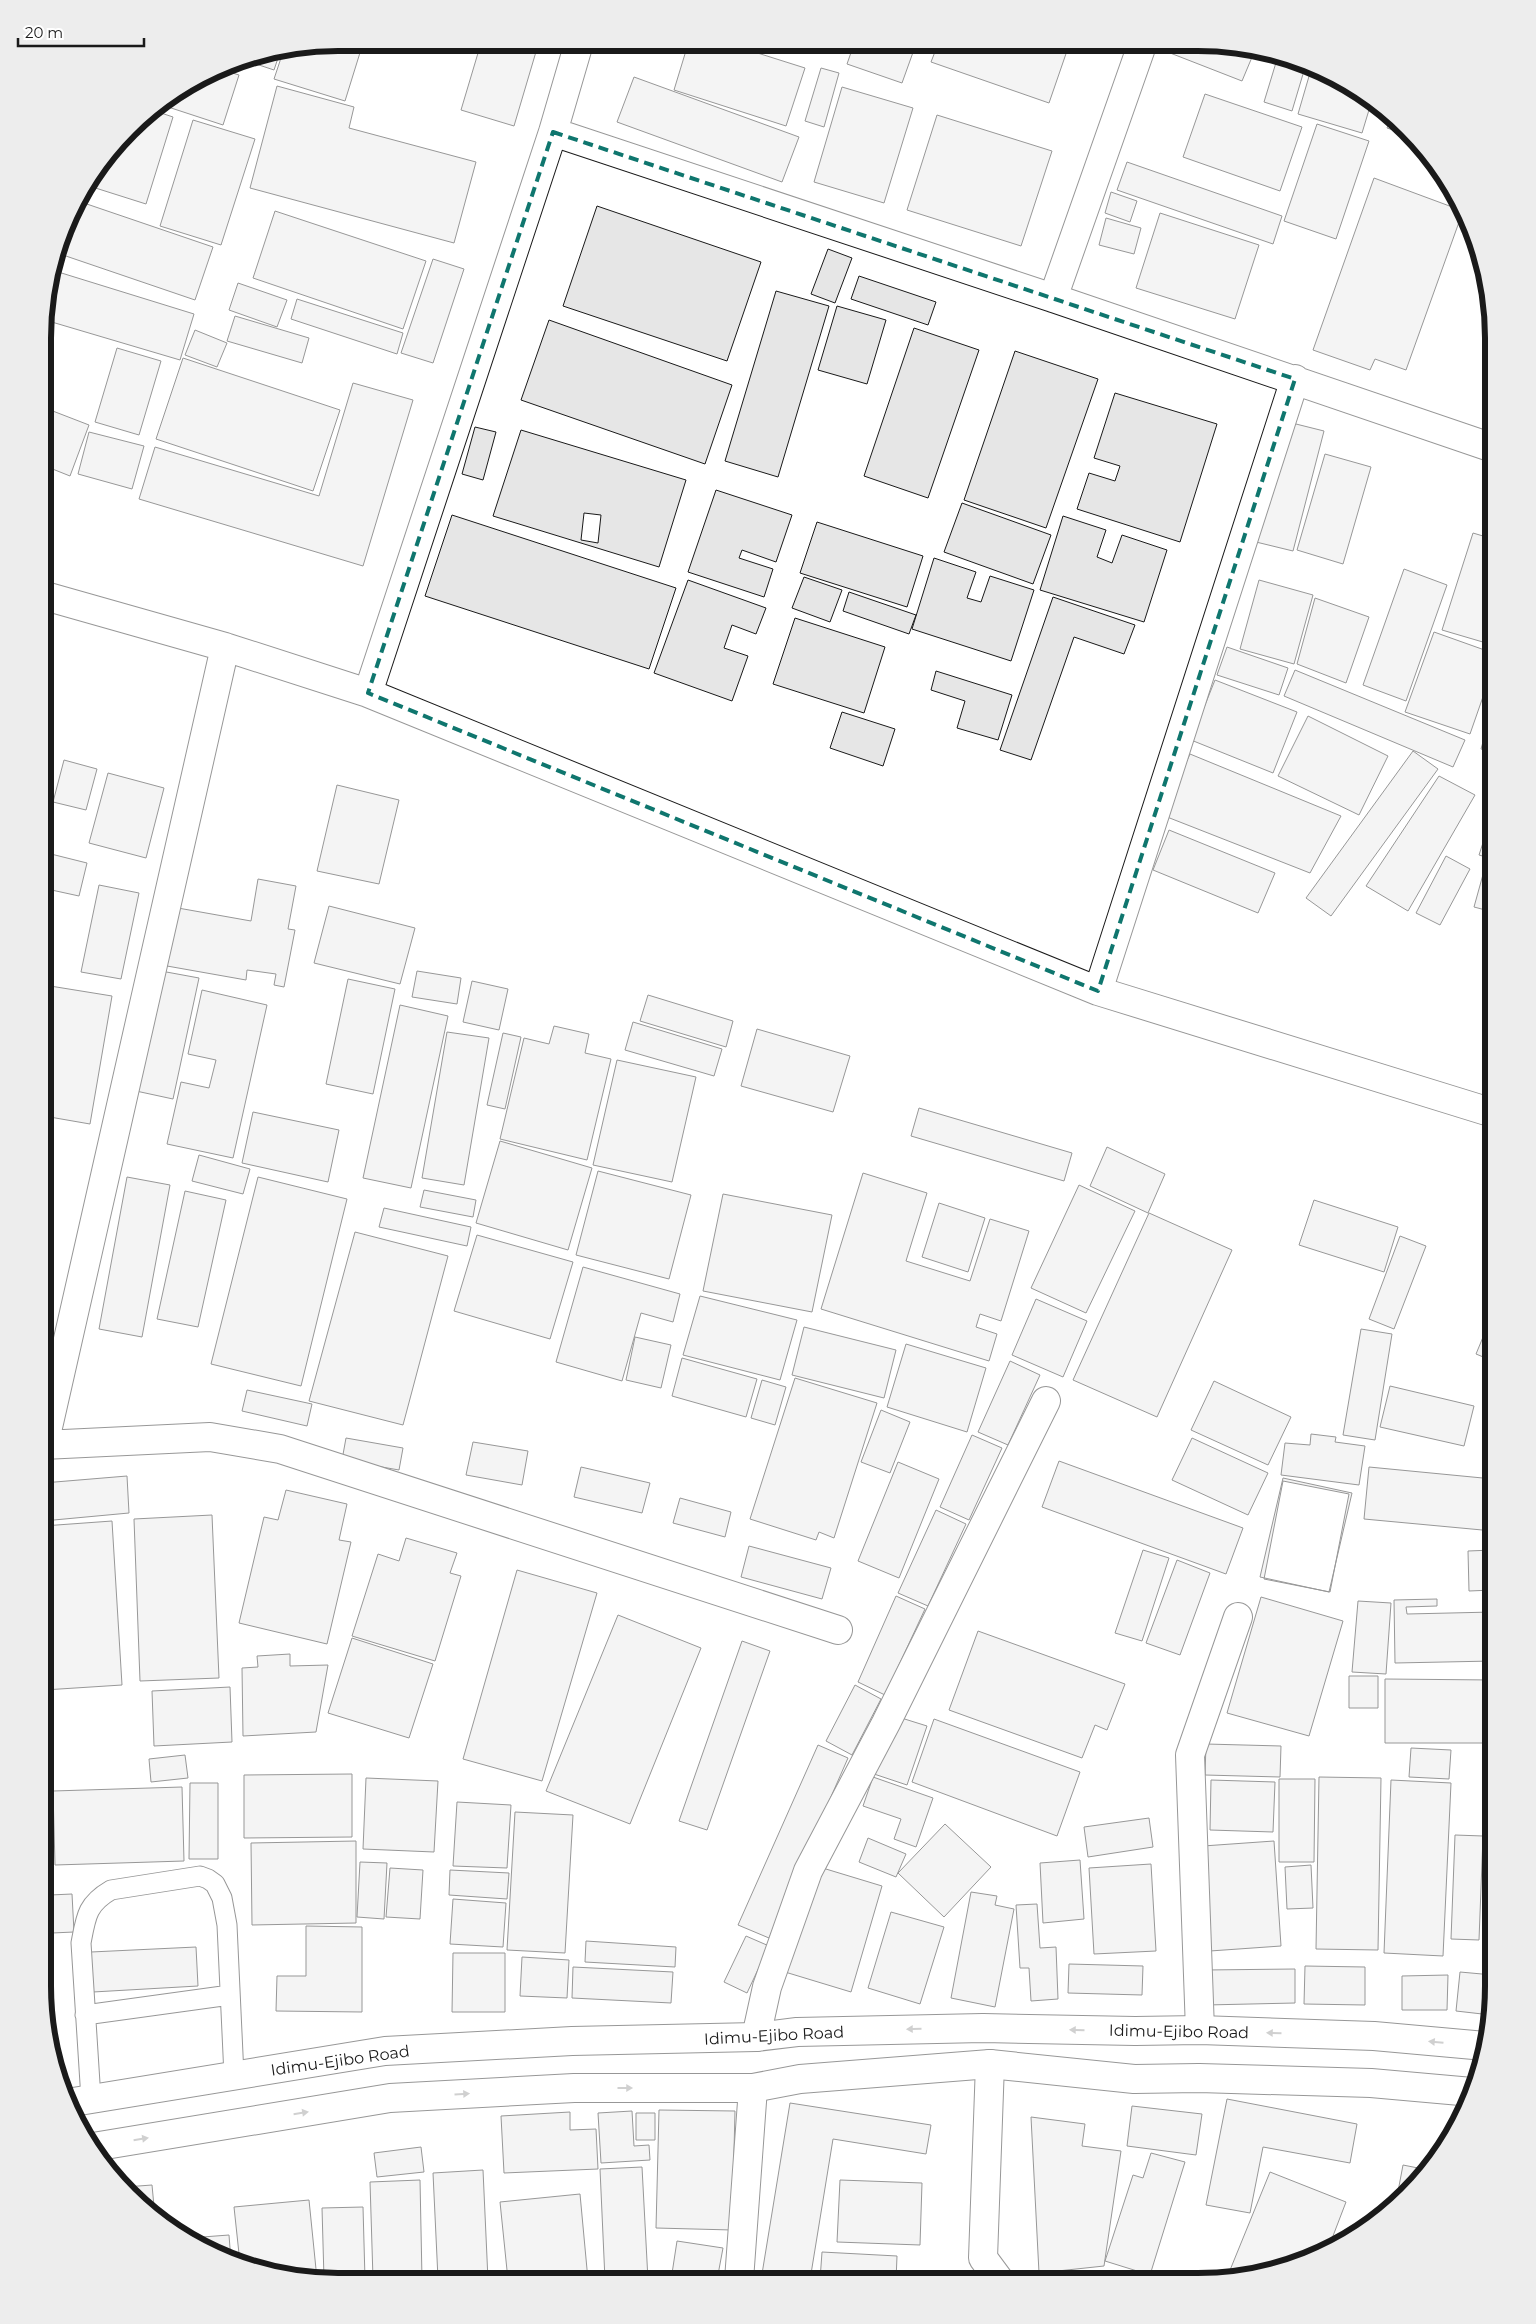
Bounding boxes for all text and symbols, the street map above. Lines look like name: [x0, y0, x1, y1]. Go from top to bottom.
scale bar: [18, 15, 144, 47]
text: 20 m: [25, 23, 63, 42]
street label: Idimu-Ejibo Road: [1109, 2021, 1249, 2042]
street label: Idimu-Ejibo Road: [704, 2022, 844, 2049]
one-way arrow: [906, 2025, 922, 2033]
one-way arrow: [1068, 2026, 1084, 2034]
one-way arrow: [1266, 2029, 1282, 2037]
one-way arrow: [1428, 2037, 1444, 2045]
street label: Idimu-Ejibo Road: [269, 2041, 411, 2080]
one-way arrow: [617, 2084, 633, 2092]
one-way arrow: [455, 2090, 471, 2098]
one-way arrow: [294, 2108, 310, 2116]
one-way arrow: [133, 2135, 149, 2143]

